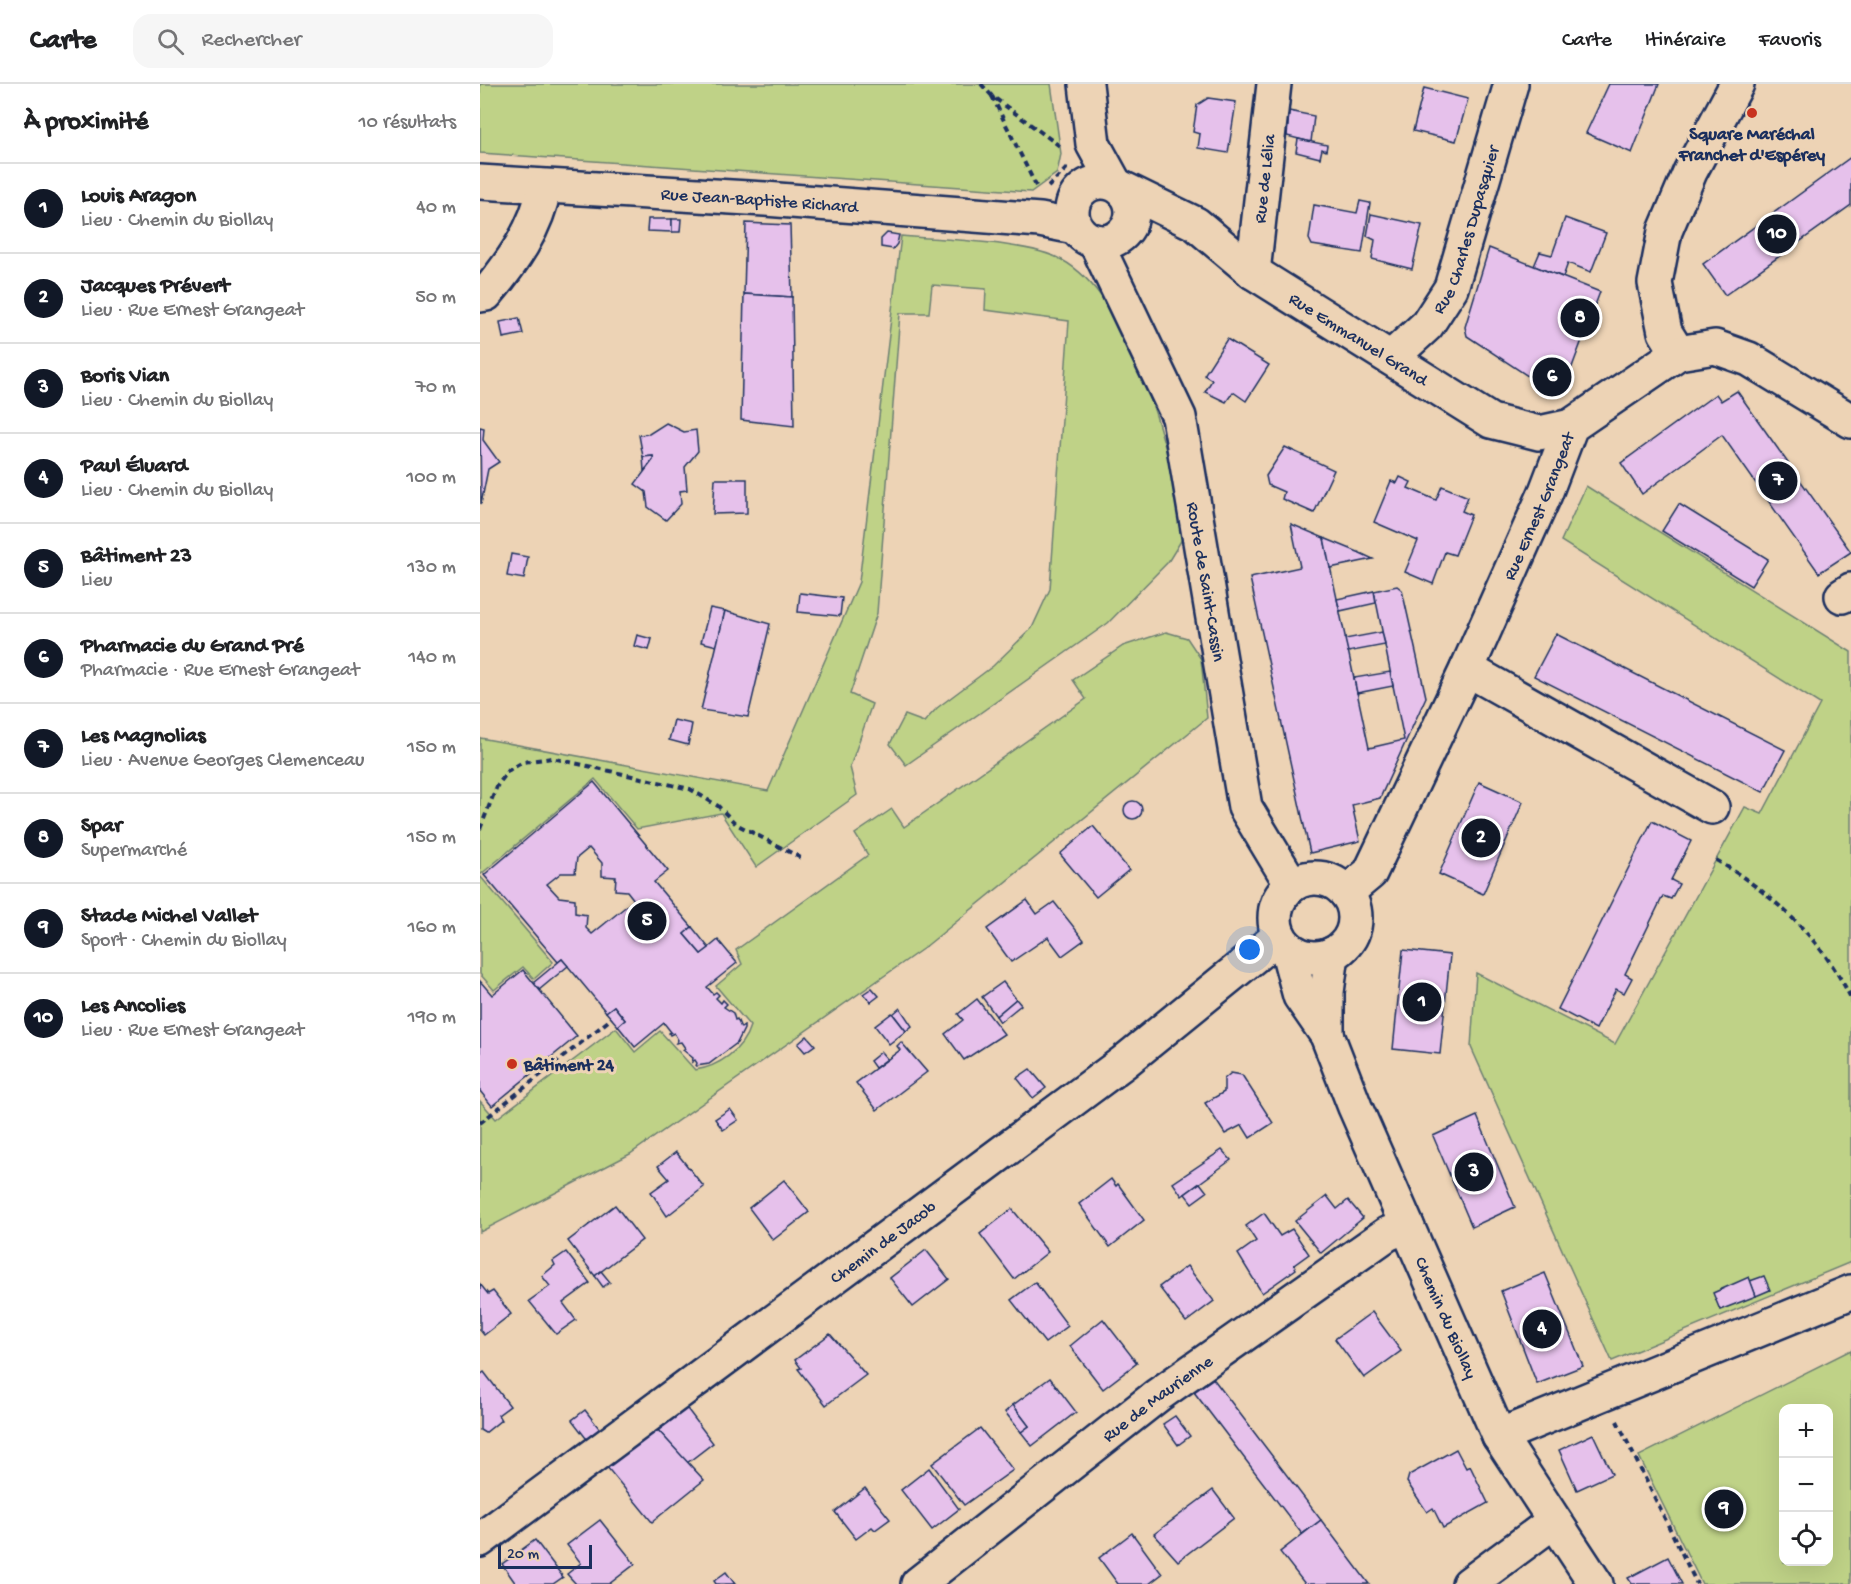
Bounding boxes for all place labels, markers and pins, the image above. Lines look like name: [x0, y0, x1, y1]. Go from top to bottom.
marker: Square Maréchal Franchet d'Espérey: [1745, 106, 1759, 120]
place label: Square Maréchal Franchet d'Espérey: [1678, 125, 1825, 167]
pin: 10: [1758, 212, 1796, 256]
pin: 8: [1560, 296, 1600, 340]
pin: 6: [1532, 354, 1572, 400]
pin: 7: [1758, 458, 1798, 504]
pin: 2: [1462, 816, 1500, 861]
pin: 5: [628, 898, 666, 944]
pin: 1: [1402, 980, 1442, 1024]
place label: Bâtiment 24: [523, 1056, 615, 1077]
marker: Bâtiment 24: [505, 1057, 519, 1071]
pin: 3: [1454, 1150, 1494, 1194]
pin: 4: [1522, 1306, 1562, 1352]
pin: 9: [1704, 1486, 1744, 1532]

